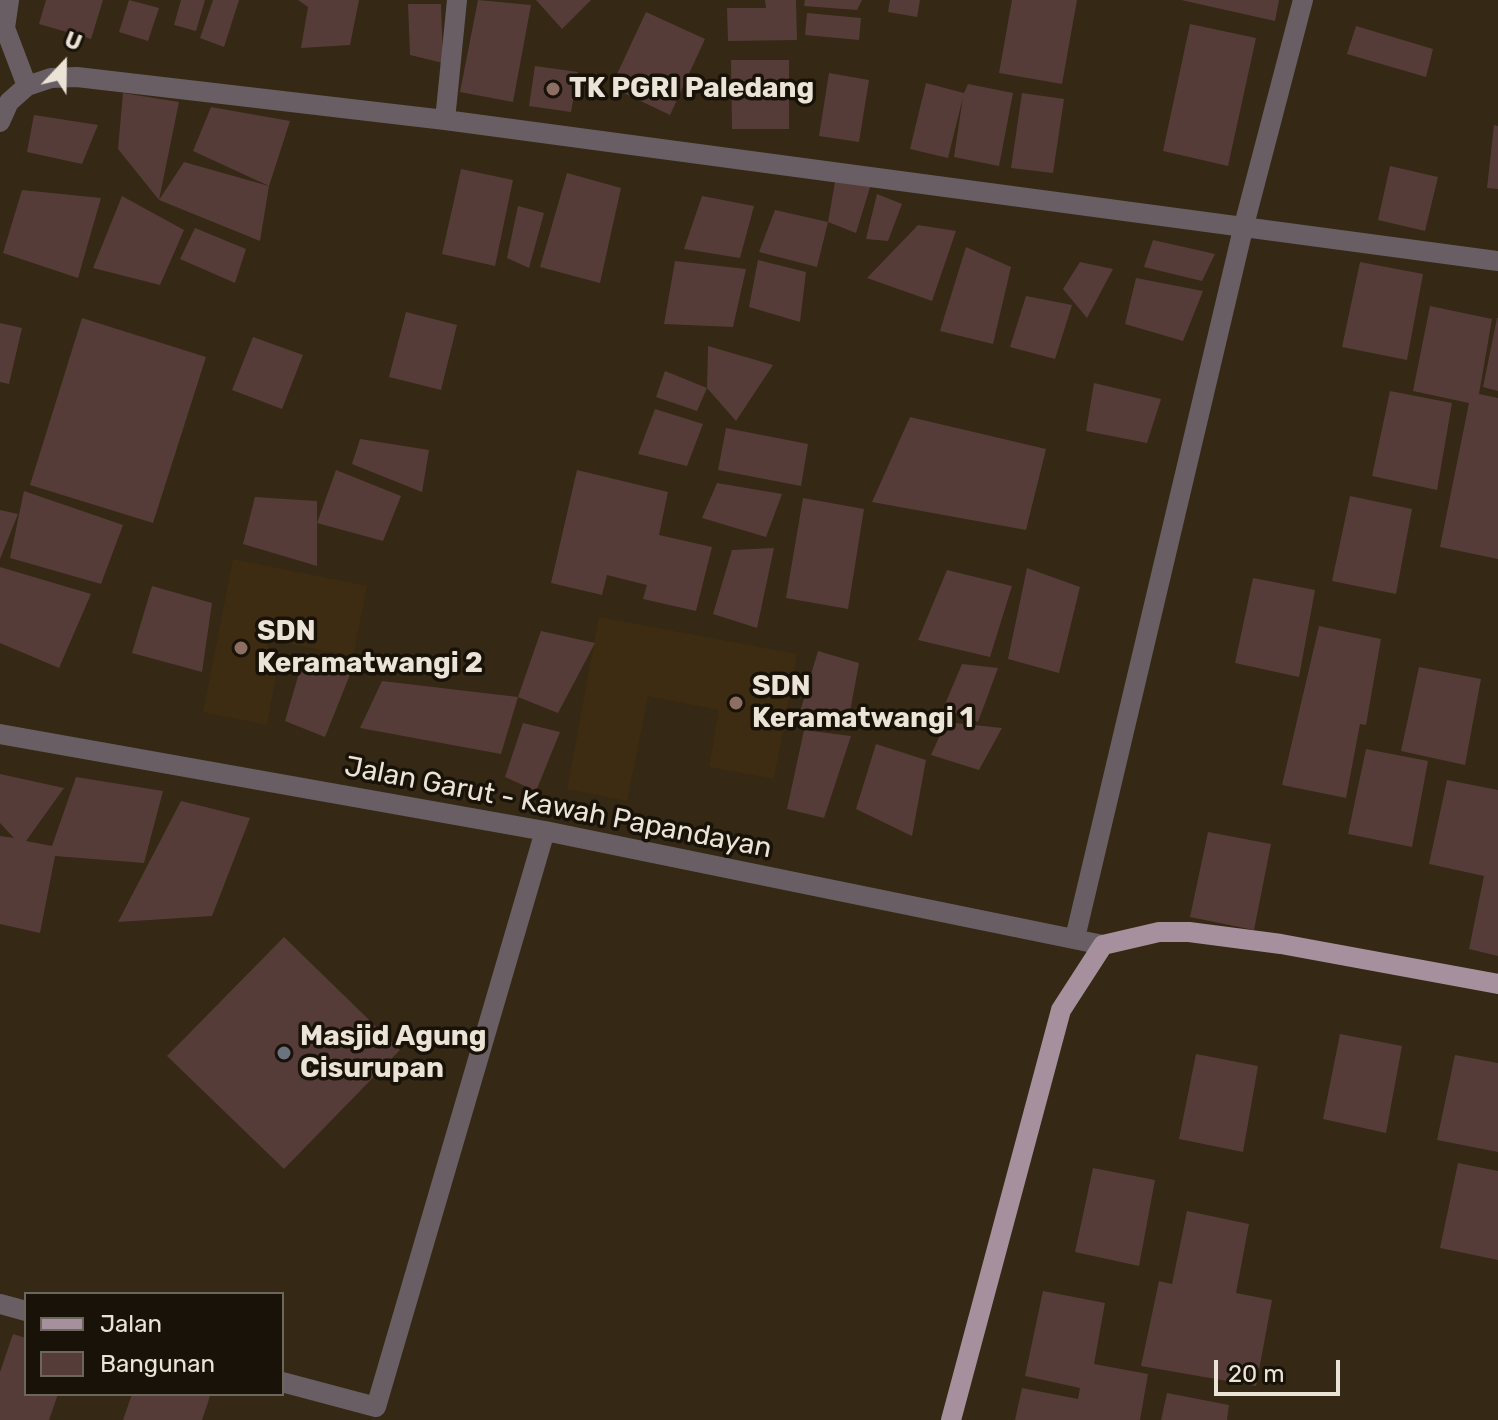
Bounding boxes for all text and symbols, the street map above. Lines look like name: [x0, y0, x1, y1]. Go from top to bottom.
north arrow: [24, 24, 104, 104]
text: U: [61, 26, 86, 57]
place label: TK PGRI Paledang: [569, 72, 814, 106]
marker: TK PGRI Paledang: [544, 80, 562, 98]
place label: SDN Keramatwangi 2: [257, 615, 483, 681]
marker: SDN Keramatwangi 2: [232, 639, 250, 657]
place label: SDN Keramatwangi 1: [752, 670, 974, 736]
marker: SDN Keramatwangi 1: [727, 694, 745, 712]
street label: Jalan Garut - Kawah Papandayan: [342, 750, 774, 866]
place label: Masjid Agung Cisurupan: [300, 1020, 487, 1086]
marker: Masjid Agung Cisurupan: [275, 1044, 293, 1062]
legend: [24, 1292, 284, 1396]
text: Jalan: [100, 1310, 162, 1338]
scale bar: [1218, 1344, 1344, 1394]
text: Bangunan: [100, 1350, 215, 1378]
text: 20 m: [1228, 1360, 1285, 1388]

